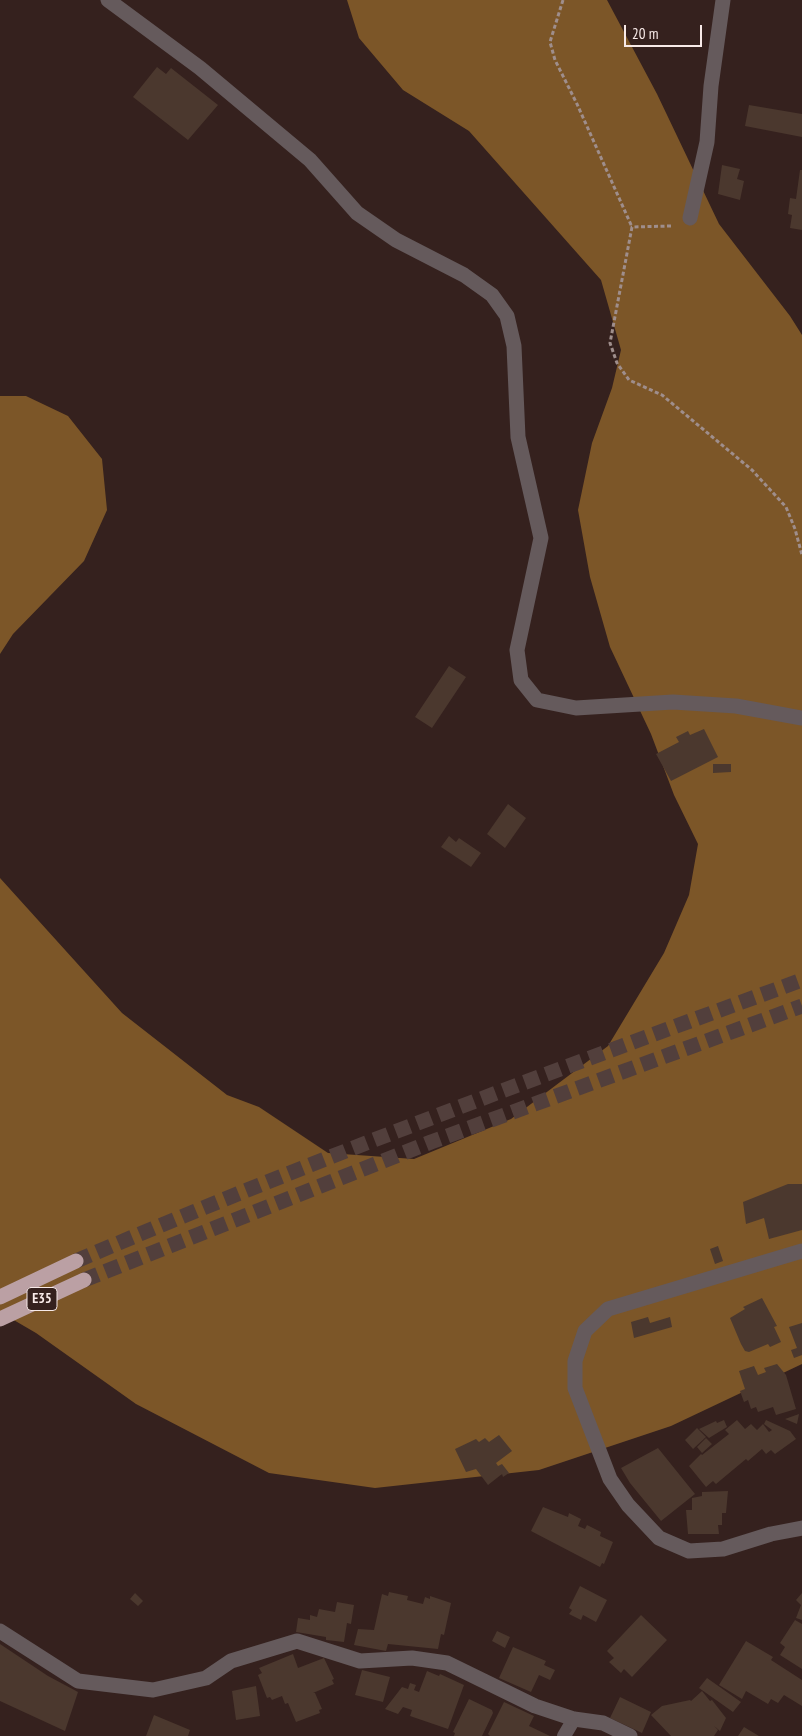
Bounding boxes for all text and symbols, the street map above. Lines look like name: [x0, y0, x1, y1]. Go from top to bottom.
scale bar: [627, 15, 704, 47]
text: 20 m: [632, 24, 658, 43]
road number: E35: [27, 1288, 57, 1310]

